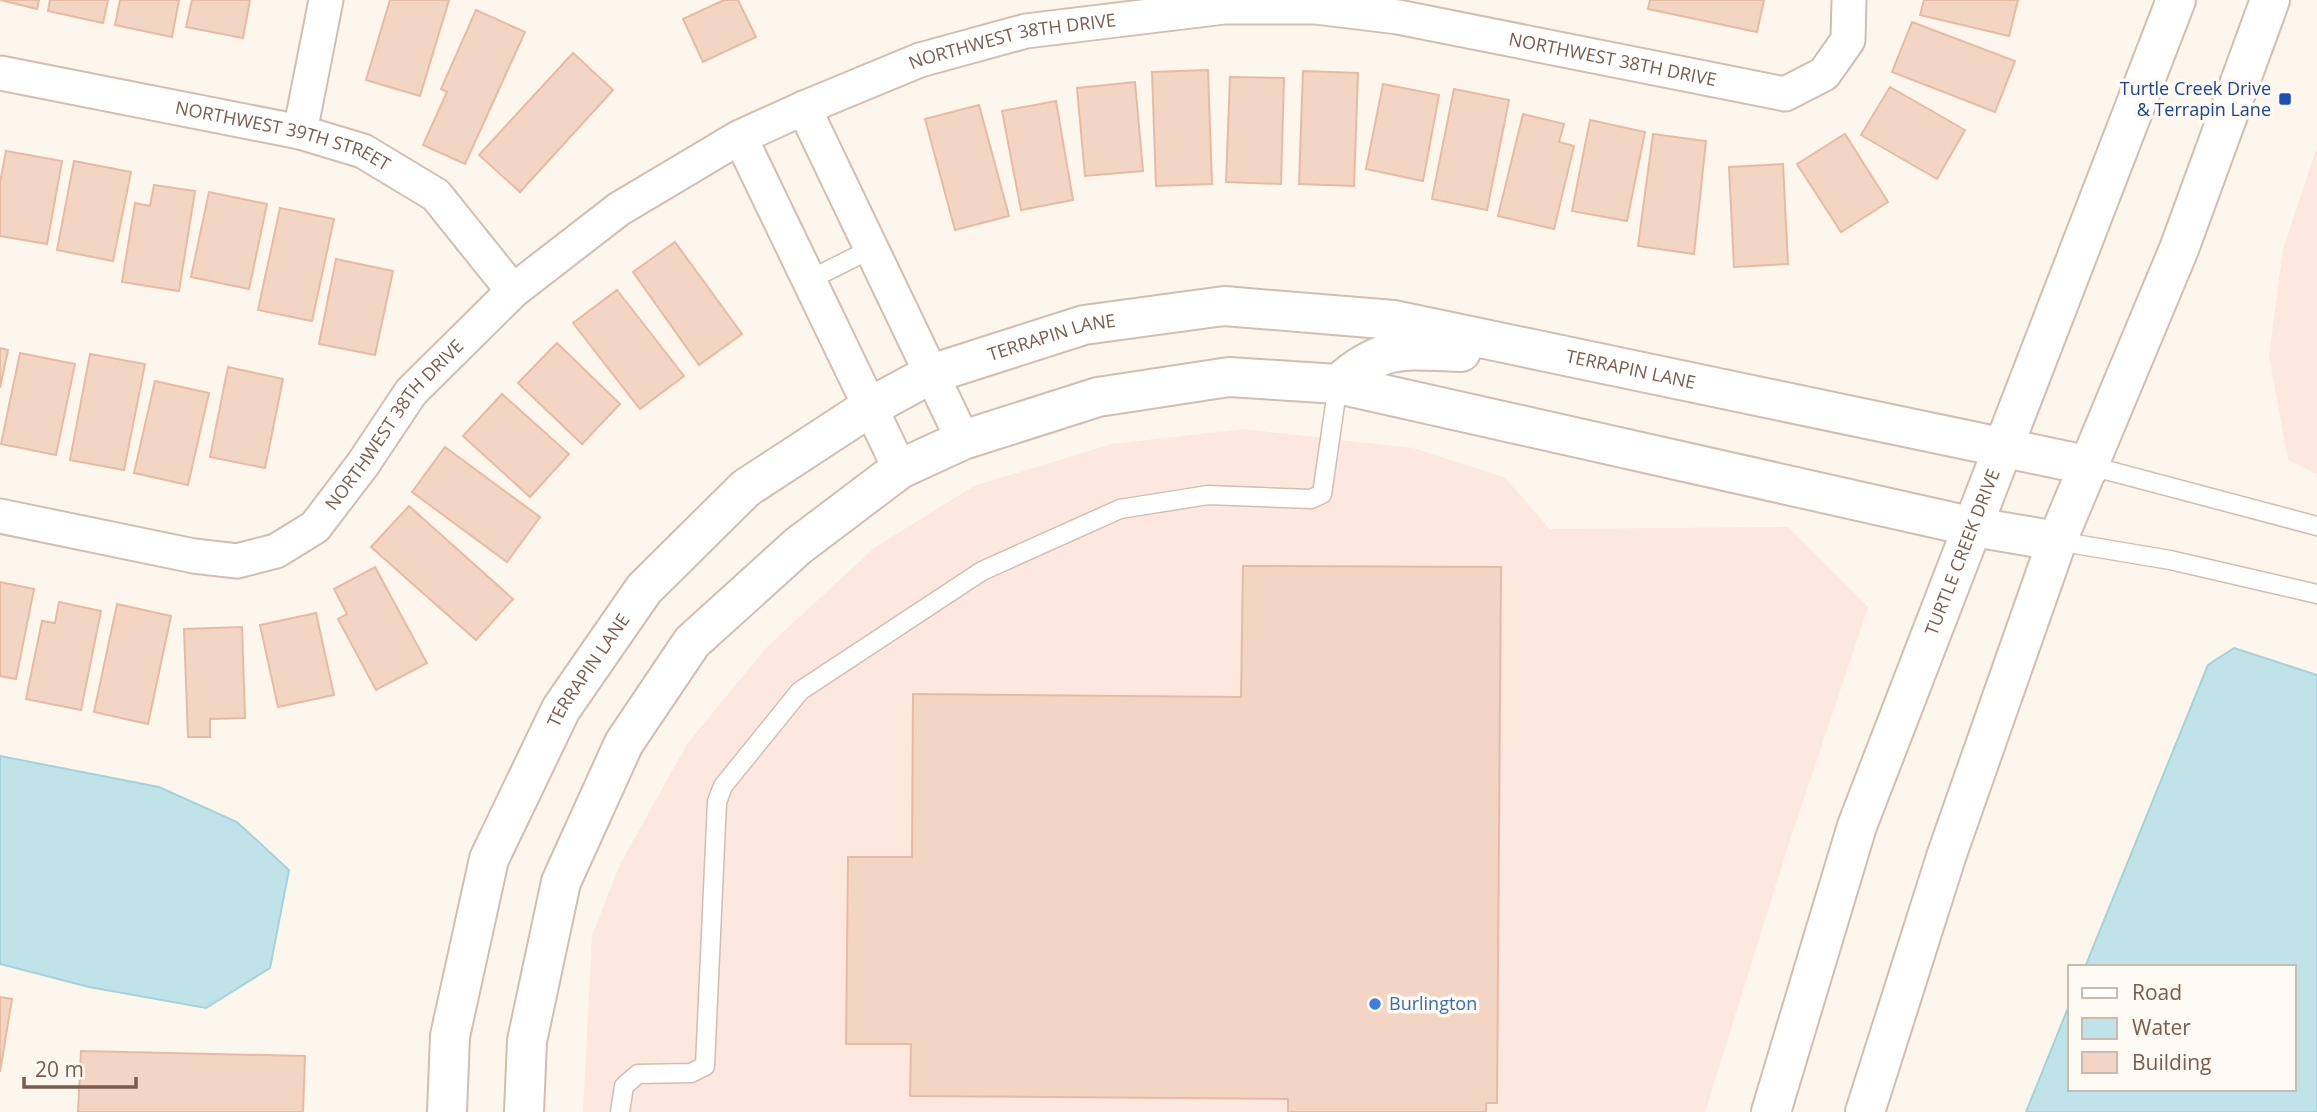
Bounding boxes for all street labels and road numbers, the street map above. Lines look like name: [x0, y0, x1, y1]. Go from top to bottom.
street label: NORTHWEST 38TH DRIVE: [905, 7, 1117, 74]
street label: NORTHWEST 38TH DRIVE: [1507, 26, 1719, 91]
street label: NORTHWEST 39TH STREET: [173, 95, 395, 176]
street label: TERRAPIN LANE: [985, 308, 1117, 366]
street label: NORTHWEST 38TH DRIVE: [319, 334, 468, 515]
street label: TERRAPIN LANE: [1564, 343, 1698, 394]
street label: TURTLE CREEK DRIVE: [1919, 465, 2005, 639]
street label: TERRAPIN LANE: [541, 608, 635, 731]

